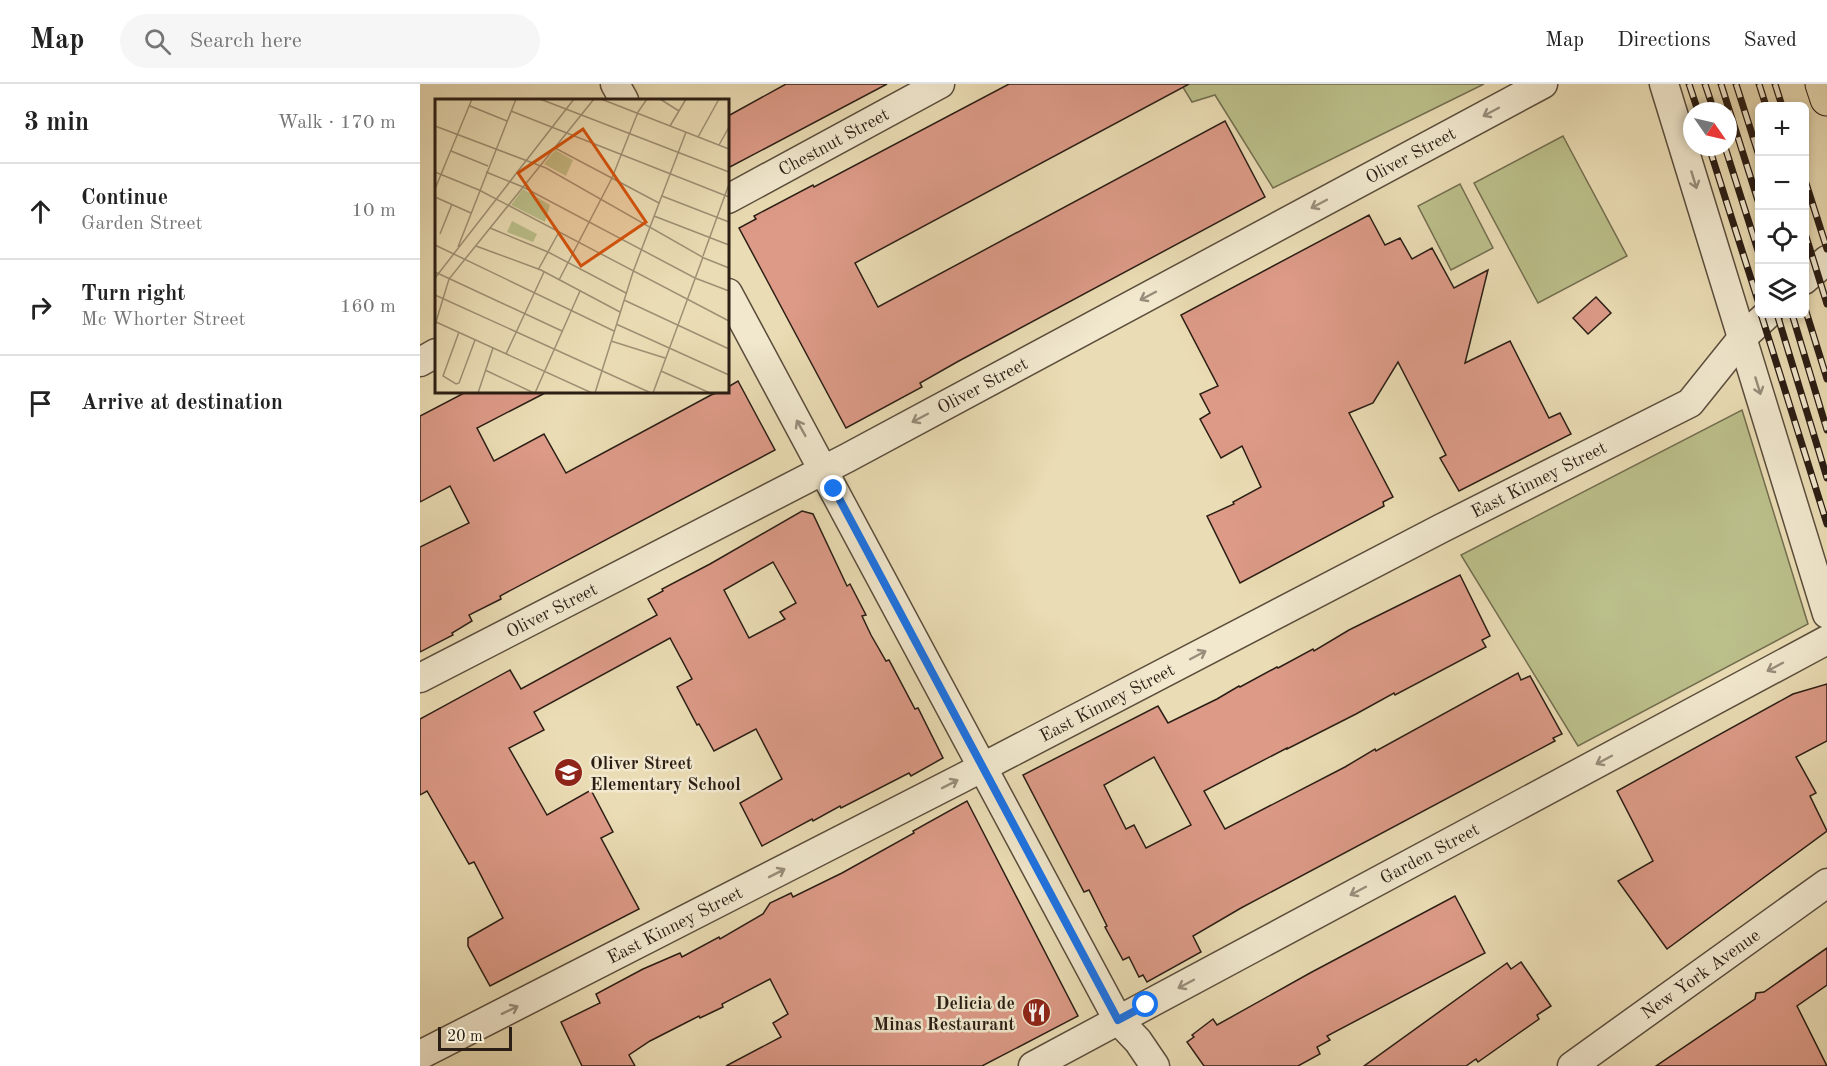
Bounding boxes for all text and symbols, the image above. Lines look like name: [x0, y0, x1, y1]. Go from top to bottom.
search box: [120, 14, 540, 68]
icon: search: [141, 25, 174, 58]
text: Map: [30, 27, 84, 55]
text: Search here: [189, 30, 302, 52]
text: Map: [1545, 30, 1584, 51]
text: Directions: [1617, 30, 1711, 51]
text: Saved: [1744, 30, 1797, 51]
inset map: [435, 99, 729, 393]
north arrow: [1683, 102, 1737, 156]
map controls: [1755, 102, 1809, 318]
button: +: [1755, 102, 1809, 156]
street label: Chestnut Street: [776, 105, 892, 180]
one-way arrow: [1483, 107, 1501, 118]
text: 3 min: [24, 110, 89, 136]
text: Walk · 170 m: [277, 113, 396, 133]
street label: Oliver Street: [1363, 125, 1459, 188]
button: −: [1755, 156, 1809, 210]
one-way arrow: [1689, 170, 1700, 189]
text: Continue: [81, 187, 168, 209]
icon: ahead: [24, 195, 57, 228]
one-way arrow: [1311, 199, 1329, 210]
text: 10 m: [351, 201, 396, 221]
button: locate: [1755, 210, 1809, 264]
text: Garden Street: [81, 214, 203, 234]
button: layers: [1755, 264, 1809, 318]
text: Turn right: [81, 283, 185, 305]
icon: right: [24, 291, 57, 324]
one-way arrow: [1139, 291, 1157, 302]
text: 160 m: [340, 297, 396, 317]
text: Mc Whorter Street: [81, 310, 245, 330]
street label: Oliver Street: [935, 355, 1031, 418]
one-way arrow: [1753, 376, 1764, 395]
icon: arrive: [24, 387, 57, 420]
text: Arrive at destination: [81, 392, 283, 414]
one-way arrow: [912, 413, 930, 424]
one-way arrow: [795, 420, 806, 438]
street label: East Kinney Street: [1468, 439, 1610, 522]
route end: [820, 475, 846, 501]
street label: Oliver Street: [504, 580, 600, 642]
one-way arrow: [1188, 649, 1206, 660]
street label: East Kinney Street: [1037, 661, 1178, 746]
one-way arrow: [1767, 662, 1785, 673]
one-way arrow: [1595, 754, 1613, 766]
place label: Oliver Street Elementary School: [590, 755, 741, 794]
school or university icon: Oliver Street Elementary School: [553, 757, 585, 789]
one-way arrow: [941, 778, 959, 789]
street label: Garden Street: [1378, 820, 1482, 888]
one-way arrow: [767, 867, 785, 878]
street label: East Kinney Street: [605, 884, 746, 968]
one-way arrow: [1349, 886, 1367, 897]
street label: New York Avenue: [1638, 926, 1763, 1023]
one-way arrow: [1177, 978, 1195, 990]
route start: [1132, 991, 1158, 1017]
place label: Delicia de Minas Restaurant: [873, 995, 1015, 1034]
restaurant icon: Delicia de Minas Restaurant: [1020, 997, 1052, 1029]
one-way arrow: [500, 1003, 518, 1015]
scale bar: [438, 1024, 512, 1052]
text: 20 m: [447, 1029, 483, 1045]

